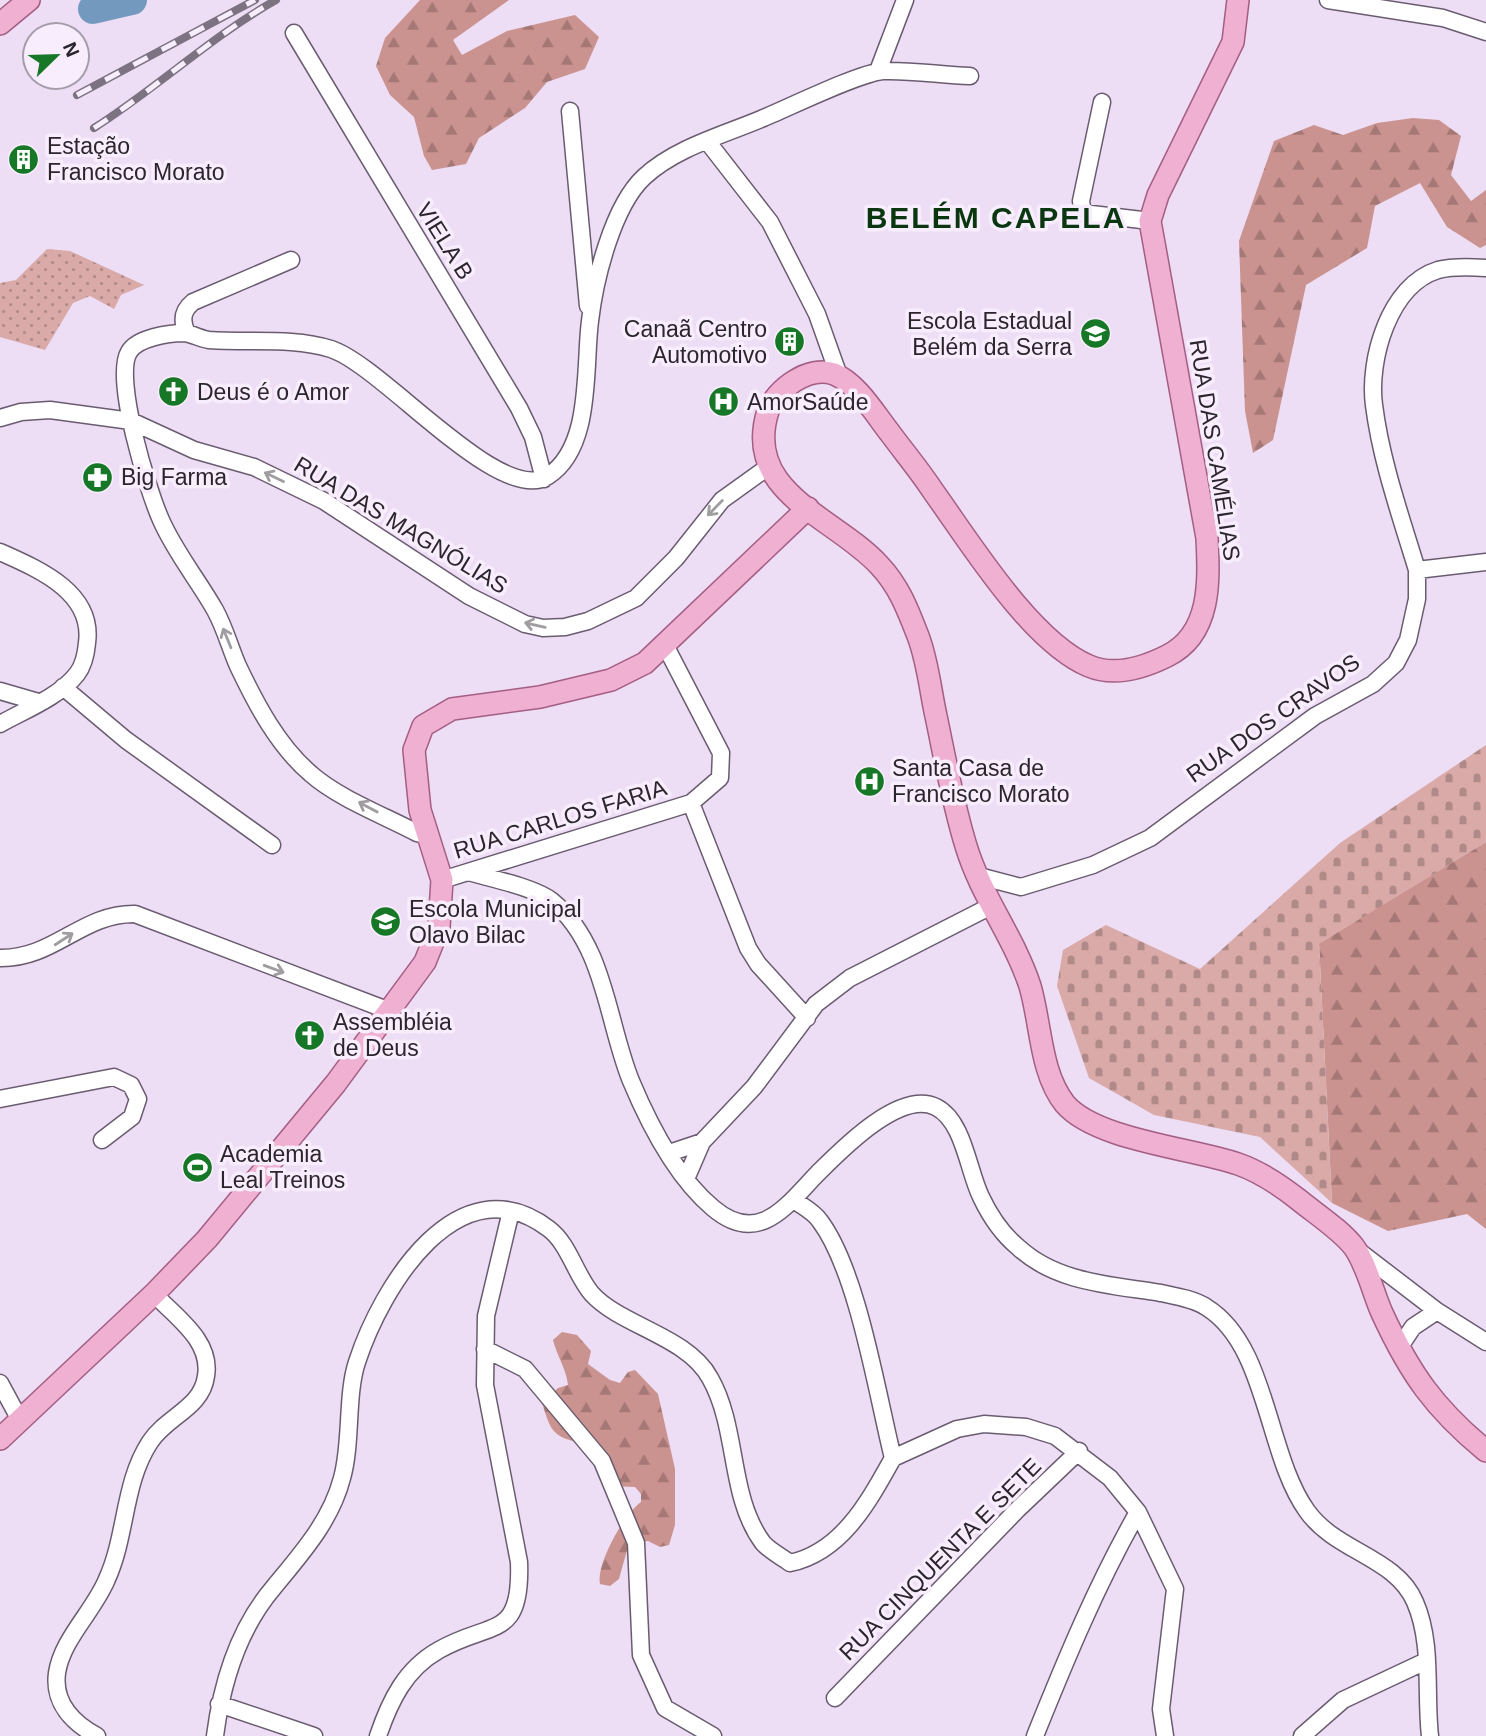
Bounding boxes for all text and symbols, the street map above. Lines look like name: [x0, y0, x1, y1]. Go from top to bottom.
north arrow: [21, 21, 91, 91]
text: N: [59, 39, 84, 60]
place label: Estação Francisco Morato: [47, 133, 225, 185]
building icon: Estação Francisco Morato: [7, 142, 41, 176]
street label: VIELA B: [411, 198, 479, 284]
district label: BELÉM CAPELA: [866, 201, 1126, 234]
place label: Escola Estadual Belém da Serra: [907, 308, 1072, 360]
place label: Canaã Centro Automotivo: [624, 316, 767, 368]
school or university icon: Escola Estadual Belém da Serra: [1078, 317, 1112, 351]
building icon: Canaã Centro Automotivo: [773, 325, 807, 359]
street label: RUA DAS CAMÉLIAS: [1185, 337, 1245, 563]
church icon: Deus é o Amor: [157, 375, 191, 409]
place label: Deus é o Amor: [197, 379, 349, 405]
hospital icon: AmorSaúde: [707, 385, 741, 419]
place label: AmorSaúde: [747, 389, 868, 415]
street label: RUA DAS MAGNÓLIAS: [290, 451, 512, 599]
pharmacy icon: Big Farma: [81, 460, 115, 494]
place label: Big Farma: [121, 464, 227, 490]
one-way arrow: [264, 469, 285, 483]
one-way arrow: [706, 500, 723, 517]
one-way arrow: [524, 618, 546, 631]
one-way arrow: [219, 627, 232, 649]
street label: RUA DOS CRAVOS: [1181, 648, 1365, 788]
place label: Santa Casa de Francisco Morato: [892, 755, 1070, 807]
hospital icon: Santa Casa de Francisco Morato: [852, 764, 886, 798]
street label: RUA CARLOS FARIA: [450, 774, 670, 864]
one-way arrow: [358, 800, 379, 813]
place label: Escola Municipal Olavo Bilac: [409, 896, 582, 948]
school or university icon: Escola Municipal Olavo Bilac: [369, 905, 403, 939]
one-way arrow: [53, 931, 73, 945]
one-way arrow: [263, 964, 285, 976]
place label: Assembléia de Deus: [333, 1009, 452, 1061]
church icon: Assembléia de Deus: [293, 1018, 327, 1052]
place label: Academia Leal Treinos: [220, 1141, 345, 1193]
sports icon: Academia Leal Treinos: [180, 1150, 214, 1184]
street label: RUA CINQUENTA E SETE: [834, 1453, 1046, 1665]

